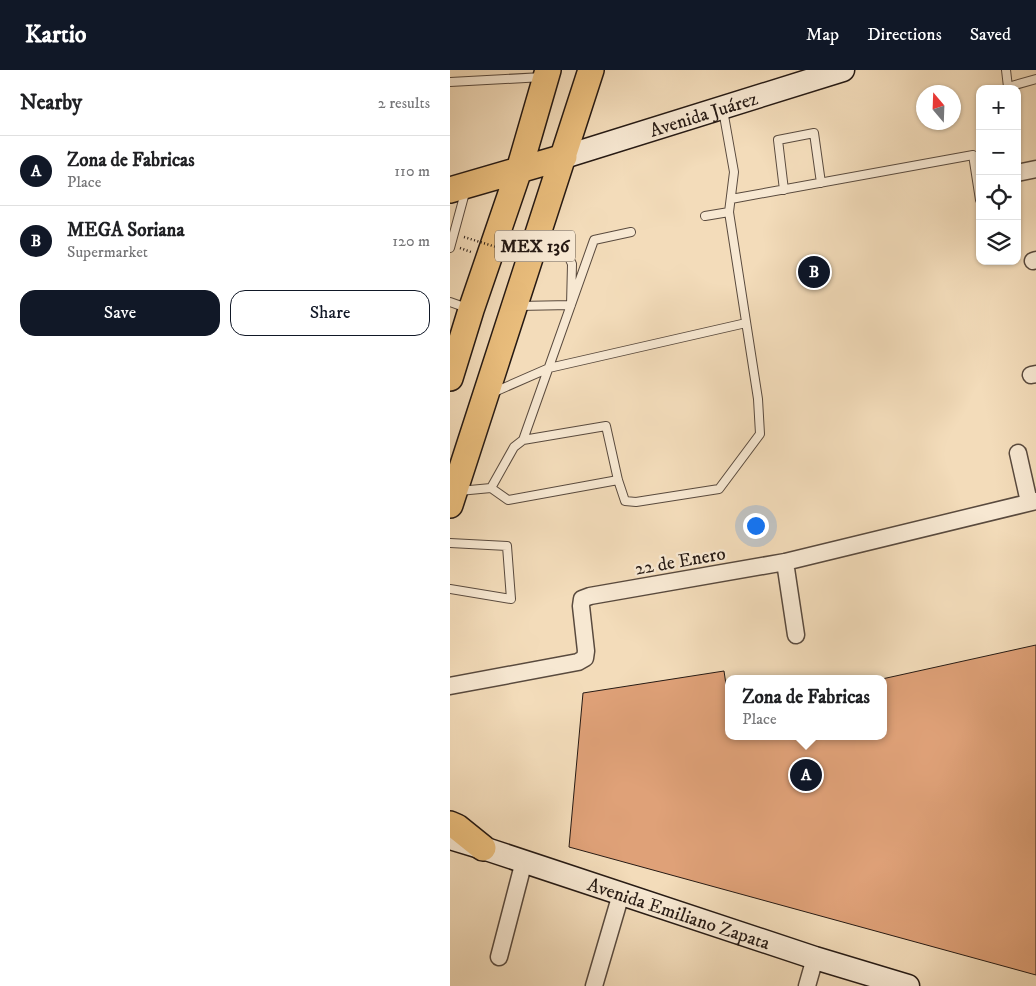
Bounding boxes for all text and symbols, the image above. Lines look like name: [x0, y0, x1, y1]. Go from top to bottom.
text: Kartio: [25, 20, 87, 50]
text: Map: [806, 24, 839, 46]
text: Directions: [867, 24, 942, 46]
text: Saved: [970, 24, 1011, 46]
north arrow: [916, 85, 961, 130]
map controls: [976, 85, 1021, 265]
button: +: [976, 85, 1021, 130]
street label: Avenida Juárez: [647, 87, 761, 143]
text: Nearby: [20, 90, 82, 116]
text: 2 results: [378, 93, 430, 113]
button: −: [976, 130, 1021, 175]
text: Zona de Fabricas: [67, 149, 194, 172]
text: A: [31, 161, 41, 181]
text: 110 m: [394, 161, 430, 181]
text: Place: [67, 172, 101, 192]
button: locate: [976, 175, 1021, 220]
text: MEGA Soriana: [67, 219, 184, 242]
button: layers: [976, 220, 1021, 265]
road number: MEX 136: [495, 230, 575, 262]
text: B: [31, 231, 41, 251]
text: 120 m: [392, 231, 430, 251]
text: Supermarket: [67, 242, 148, 262]
pin: B: [798, 253, 830, 291]
button: Save: [20, 290, 220, 336]
button: Share: [230, 290, 430, 336]
your location: [743, 513, 769, 539]
street label: 22 de Enero: [633, 542, 727, 581]
popup: [725, 675, 887, 740]
text: Zona de Fabricas: [742, 686, 870, 709]
text: Place: [742, 709, 777, 729]
pin: A: [790, 756, 822, 794]
street label: Avenida Emiliano Zapata: [584, 873, 773, 955]

